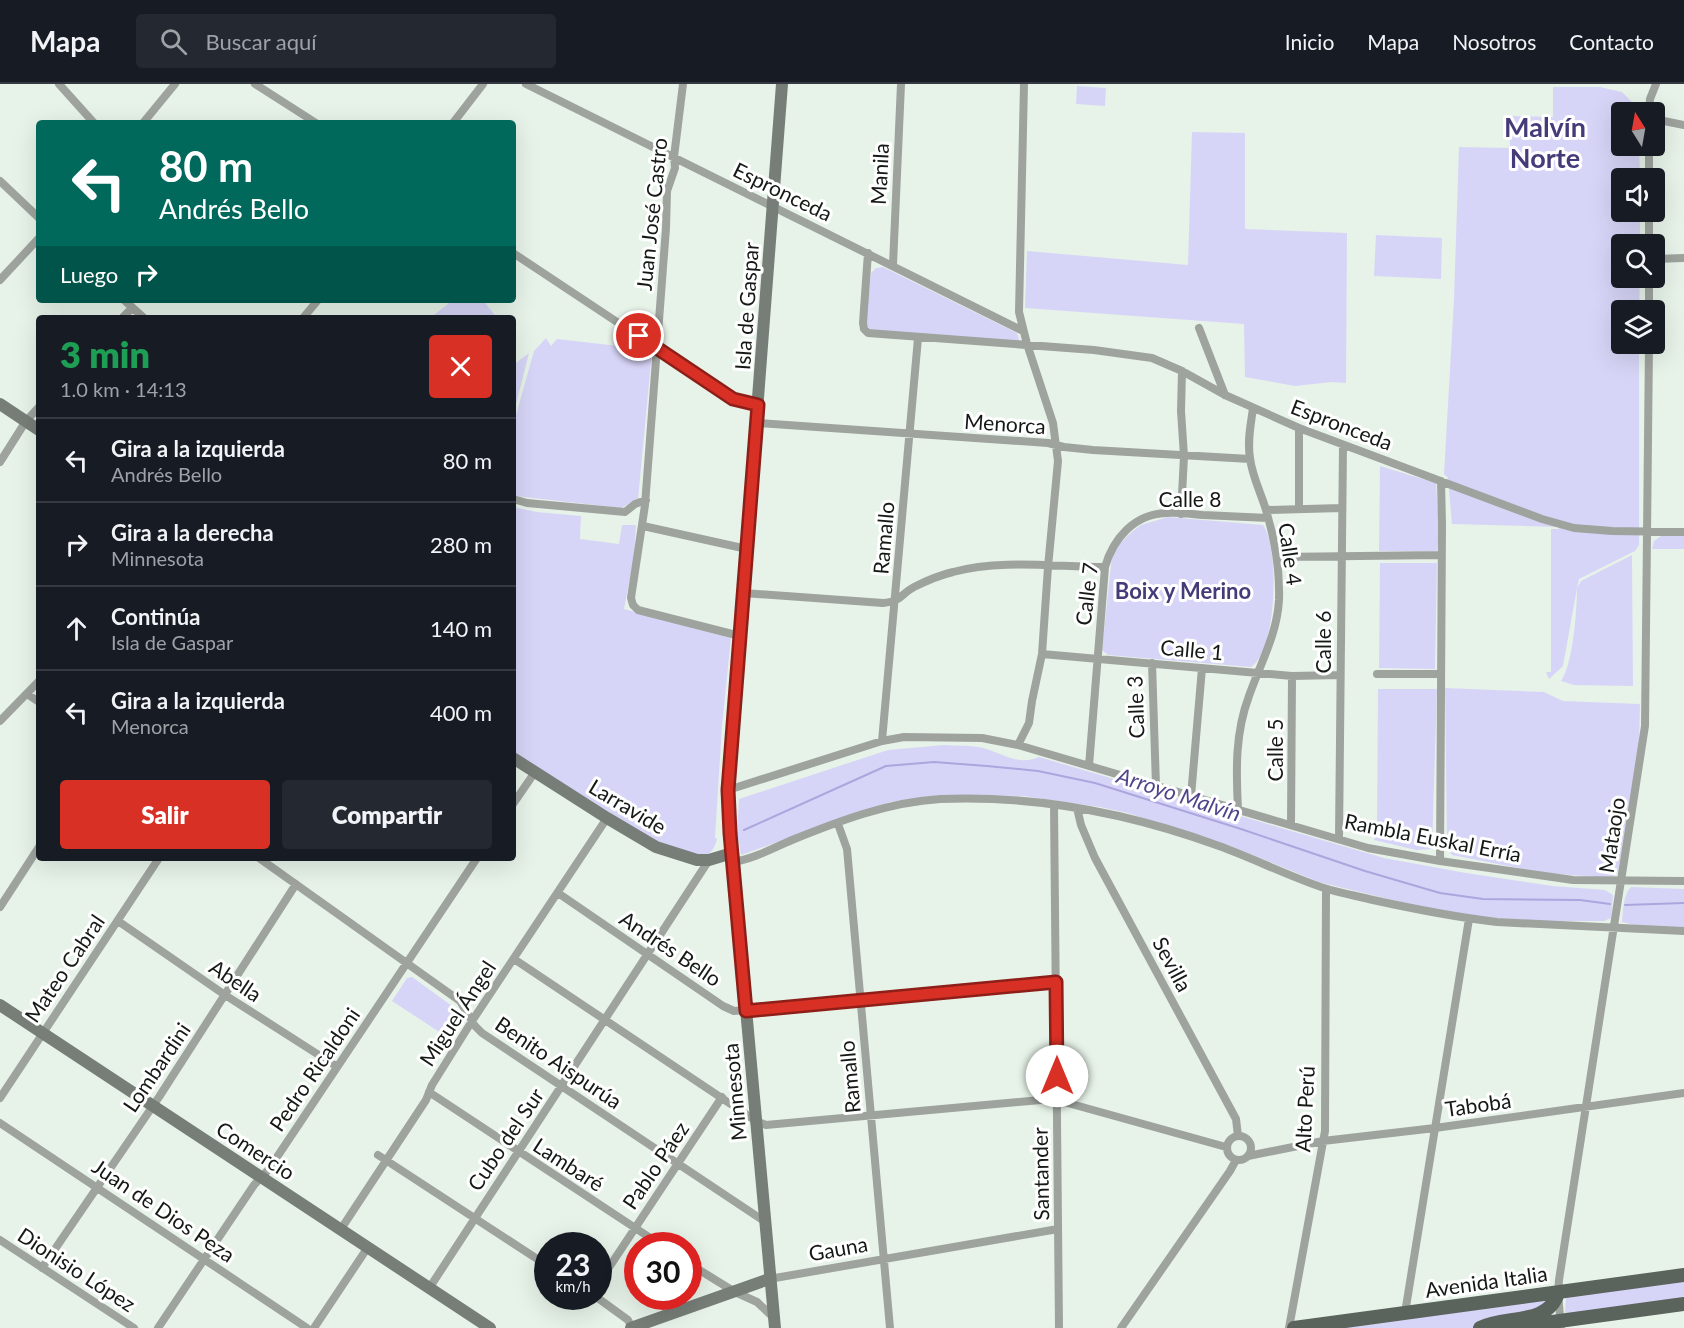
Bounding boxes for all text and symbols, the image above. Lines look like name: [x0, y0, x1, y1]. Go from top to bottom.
search box: [136, 14, 556, 68]
text: Mapa: [30, 24, 100, 58]
icon: search: [157, 25, 190, 58]
text: Buscar aquí: [205, 28, 317, 55]
text: Inicio: [1285, 29, 1334, 54]
text: Mapa: [1367, 29, 1419, 54]
text: Nosotros: [1452, 29, 1536, 54]
text: Contacto: [1569, 29, 1654, 54]
north arrow: [1611, 102, 1665, 156]
map controls: [1611, 102, 1665, 354]
district label: Malvín Norte: [1504, 110, 1586, 174]
street label: Juan José Castro: [631, 136, 671, 292]
text: 80 m: [159, 141, 253, 191]
street label: Manila: [865, 142, 893, 206]
icon: left: [60, 144, 138, 222]
street label: Espronceda: [730, 156, 836, 226]
button: sound: [1611, 168, 1665, 222]
text: Andrés Bello: [159, 192, 309, 225]
button: search: [1611, 234, 1665, 288]
street label: Isla de Gaspar: [729, 241, 763, 371]
icon: right: [130, 258, 163, 291]
text: Luego: [60, 261, 118, 288]
button: layers: [1611, 300, 1665, 354]
pin: [613, 310, 664, 361]
icon: arrive: [622, 319, 655, 352]
text: 3 min: [60, 332, 150, 376]
button: close: [429, 335, 492, 398]
text: 1.0 km · 14:13: [60, 377, 187, 401]
street label: Espronceda: [1288, 393, 1396, 455]
street label: Menorca: [963, 408, 1047, 438]
text: Gira a la izquierda: [111, 435, 285, 462]
icon: left: [60, 444, 93, 477]
text: 80 m: [443, 447, 492, 474]
text: Andrés Bello: [111, 462, 222, 486]
street label: Calle 8: [1158, 486, 1222, 511]
street label: Ramallo: [867, 500, 899, 575]
text: Gira a la derecha: [111, 519, 274, 546]
street label: Calle 4: [1274, 521, 1308, 587]
icon: right: [60, 528, 93, 561]
text: 280 m: [430, 531, 492, 558]
text: Minnesota: [111, 546, 204, 570]
street label: Calle 7: [1070, 561, 1102, 627]
district label: Boix y Merino: [1115, 577, 1251, 604]
text: Continúa: [111, 603, 200, 630]
street label: Calle 6: [1310, 610, 1335, 674]
icon: ahead: [60, 612, 93, 645]
text: 140 m: [430, 615, 492, 642]
text: Isla de Gaspar: [111, 630, 233, 654]
street label: Calle 1: [1160, 634, 1224, 664]
street label: Calle 3: [1121, 675, 1149, 739]
text: Gira a la izquierda: [111, 687, 285, 714]
icon: left: [60, 696, 93, 729]
text: 400 m: [430, 699, 492, 726]
text: Menorca: [111, 714, 189, 738]
street label: Calle 5: [1262, 718, 1287, 782]
water label: Arroyo Malvín: [1113, 761, 1244, 827]
street label: Larravide: [585, 773, 671, 839]
button: Salir: [60, 780, 270, 849]
button: Compartir: [282, 780, 492, 849]
street label: Mataojo: [1593, 795, 1629, 875]
street label: Rambla Euskal Erría: [1342, 808, 1524, 866]
street label: Andrés Bello: [616, 905, 726, 991]
street label: Mateo Cabral: [19, 909, 109, 1027]
street label: Sevilla: [1148, 932, 1198, 996]
street label: Abella: [205, 954, 267, 1006]
street label: Miguel Ángel: [414, 956, 500, 1070]
street label: Pedro Ricaldoni: [264, 1003, 364, 1135]
street label: Benito Aispurúa: [491, 1011, 627, 1113]
street label: Lombardini: [117, 1018, 195, 1116]
street label: Ramallo: [833, 1039, 865, 1114]
street label: Minnesota: [717, 1042, 751, 1142]
position arrow: [1025, 1044, 1089, 1108]
street label: Alto Perú: [1289, 1065, 1319, 1153]
street label: Cubo del Sur: [462, 1083, 549, 1195]
street label: Tabobá: [1443, 1087, 1513, 1121]
street label: Comercio: [212, 1115, 300, 1185]
street label: Pablo Páez: [617, 1117, 693, 1213]
street label: Santander: [1027, 1127, 1053, 1221]
street label: Lambaré: [529, 1132, 609, 1196]
street label: Juan de Dios Peza: [88, 1153, 240, 1267]
street label: Dionisio López: [14, 1222, 140, 1316]
street label: Gauna: [806, 1231, 870, 1265]
speed limit sign: 30: [624, 1232, 702, 1310]
text: 23: [556, 1246, 590, 1282]
street label: Avenida Italia: [1423, 1260, 1549, 1302]
text: km/h: [555, 1277, 591, 1295]

